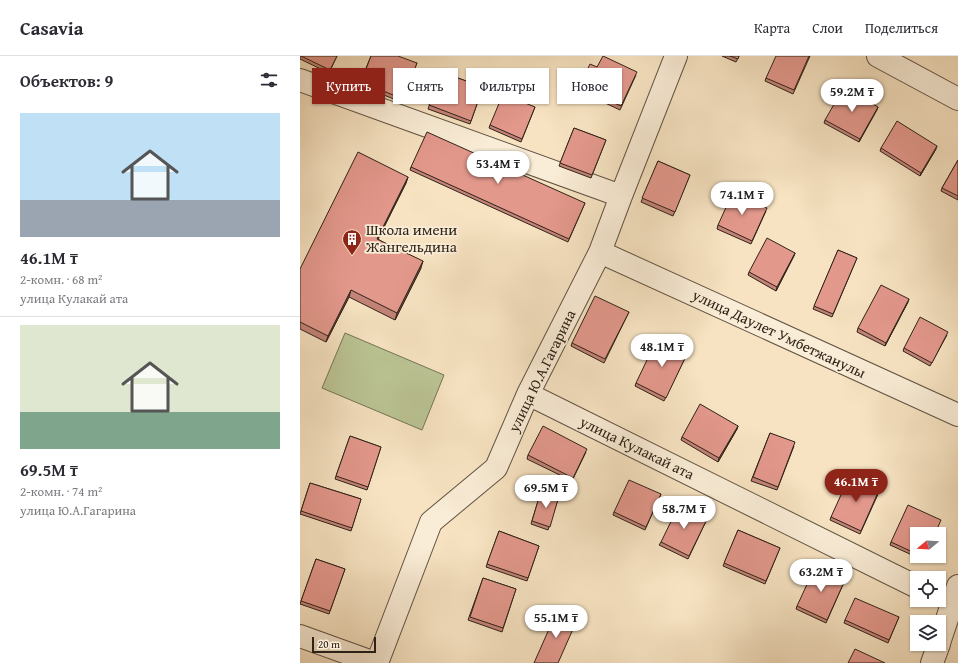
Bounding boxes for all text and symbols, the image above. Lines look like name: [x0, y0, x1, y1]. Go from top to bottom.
text: Casavia: [20, 14, 83, 42]
text: Карта: [754, 18, 790, 38]
text: Слои: [812, 18, 843, 38]
text: Поделиться: [865, 18, 938, 38]
text: Объектов: 9: [20, 68, 113, 93]
chip: Купить: [312, 68, 385, 104]
chip: Снять: [393, 68, 458, 104]
chip: Фильтры: [466, 68, 549, 104]
chip: Новое: [557, 68, 622, 104]
icon: filters: [258, 69, 280, 91]
pin: 59.2M ₸: [815, 79, 889, 113]
text: 59.2M ₸: [830, 82, 874, 101]
icon: home: [114, 139, 186, 211]
pin: 53.4M ₸: [461, 151, 535, 185]
text: 53.4M ₸: [476, 154, 520, 173]
pin: 74.1M ₸: [705, 182, 779, 216]
text: 74.1M ₸: [720, 185, 764, 204]
place label: Школа имени Жангельдина: [365, 219, 458, 257]
building icon: Школа имени Жангельдина: [341, 228, 363, 256]
text: 46.1M ₸: [20, 245, 78, 270]
text: 2-комн. · 68 m²: [20, 270, 102, 289]
street label: улица Даулет Умбетжанулы: [688, 284, 870, 383]
text: улица Кулакай ата: [20, 289, 128, 308]
street label: улица Ю.А.Гагарина: [502, 305, 581, 436]
pin: 48.1M ₸: [625, 334, 699, 368]
text: 48.1M ₸: [640, 337, 684, 356]
icon: home: [114, 351, 186, 423]
street label: улица Кулакай ата: [576, 410, 699, 485]
text: 69.5M ₸: [20, 457, 78, 482]
pin: 46.1M ₸: [819, 469, 893, 503]
text: 46.1M ₸: [834, 472, 878, 491]
pin: 69.5M ₸: [509, 475, 583, 509]
text: 69.5M ₸: [524, 478, 568, 497]
text: 2-комн. · 74 m²: [20, 482, 102, 501]
pin: 58.7M ₸: [647, 496, 721, 530]
text: 58.7M ₸: [662, 499, 706, 518]
text: улица Ю.А.Гагарина: [20, 501, 136, 520]
north arrow: [910, 527, 946, 563]
map controls: [910, 527, 946, 651]
pin: 63.2M ₸: [784, 559, 858, 593]
text: 63.2M ₸: [799, 562, 843, 581]
button: locate: [910, 571, 946, 607]
pin: 55.1M ₸: [519, 605, 593, 639]
text: 55.1M ₸: [534, 608, 578, 627]
button: layers: [910, 615, 946, 651]
scale bar: [312, 635, 376, 654]
text: 20 m: [318, 636, 340, 652]

